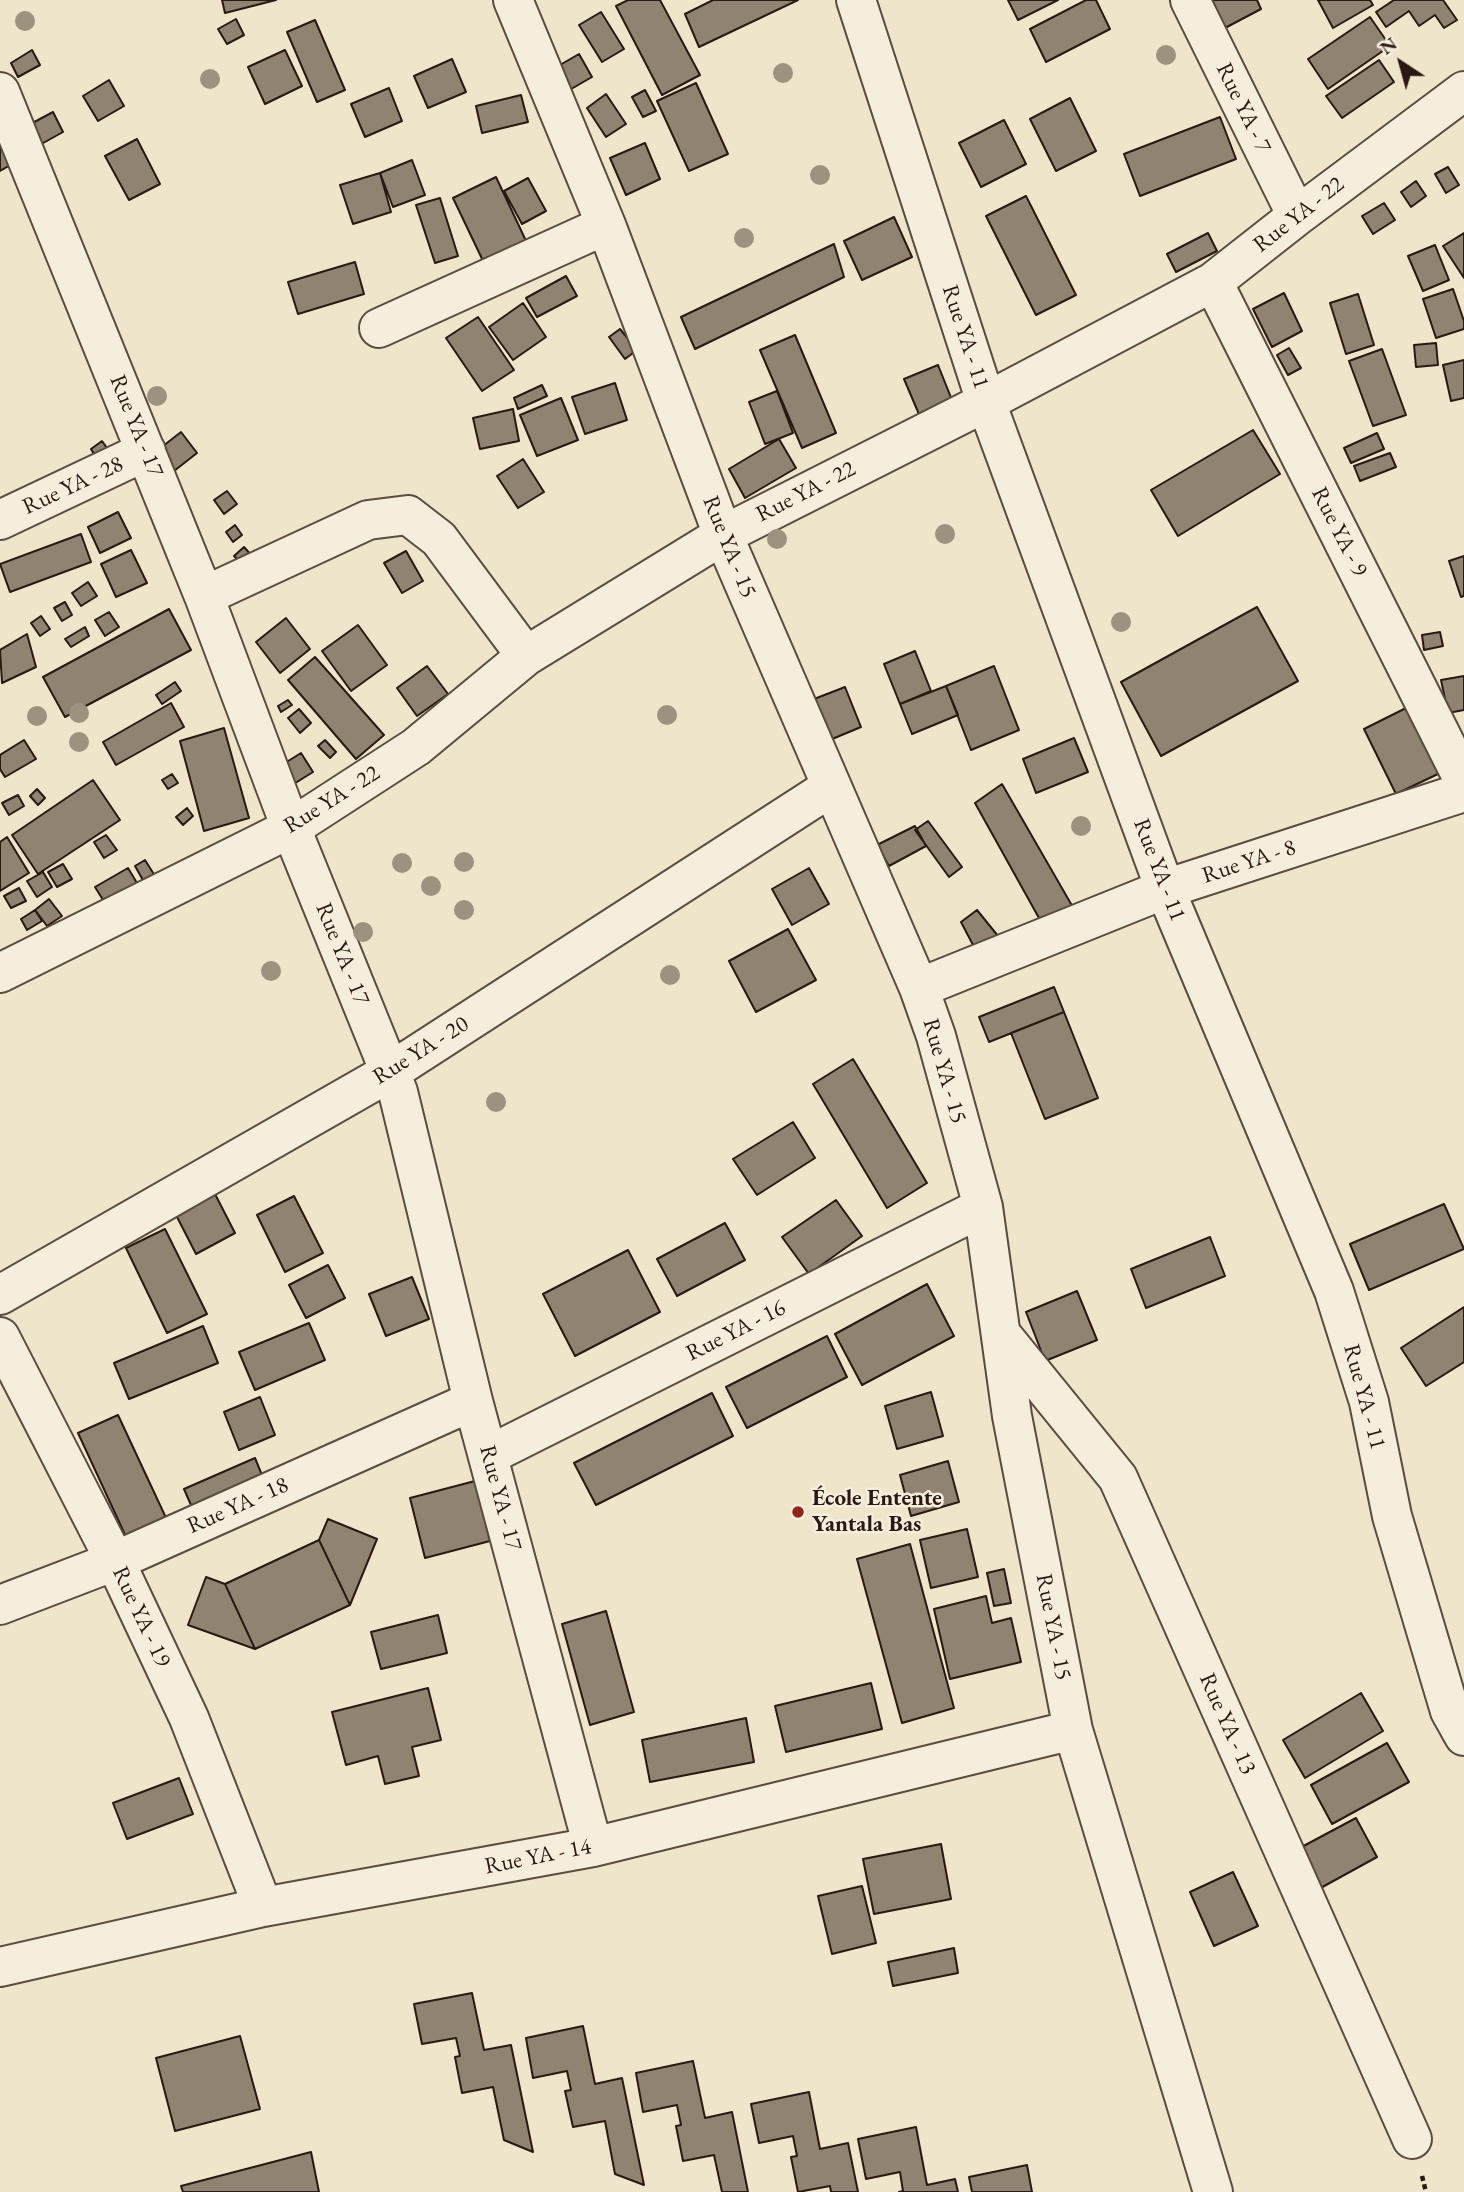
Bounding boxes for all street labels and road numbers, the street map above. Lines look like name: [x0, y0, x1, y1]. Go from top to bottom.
street label: Rue YA - 7: [1209, 58, 1277, 158]
street label: Rue YA - 22: [1248, 171, 1350, 259]
street label: Rue YA - 11: [935, 282, 995, 392]
street label: Rue YA - 17: [103, 371, 169, 481]
street label: Rue YA - 28: [18, 451, 128, 521]
street label: Rue YA - 22: [752, 455, 860, 529]
street label: Rue YA - 9: [1305, 483, 1373, 581]
street label: Rue YA - 15: [696, 492, 762, 602]
street label: Rue YA - 22: [279, 760, 385, 840]
street label: Rue YA - 11: [1127, 815, 1191, 925]
street label: Rue YA - 8: [1199, 834, 1299, 890]
street label: Rue YA - 17: [309, 899, 375, 1009]
street label: Rue YA - 20: [368, 1011, 474, 1091]
street label: Rue YA - 15: [916, 1015, 972, 1127]
street label: Rue YA - 16: [682, 1294, 790, 1368]
street label: Rue YA - 11: [1337, 1341, 1391, 1453]
street label: Rue YA - 17: [473, 1442, 527, 1554]
street label: Rue YA - 18: [183, 1471, 293, 1541]
street label: Rue YA - 19: [106, 1562, 176, 1672]
street label: Rue YA - 15: [1029, 1571, 1077, 1683]
street label: Rue YA - 13: [1192, 1669, 1262, 1779]
street label: Rue YA - 14: [482, 1833, 594, 1881]

